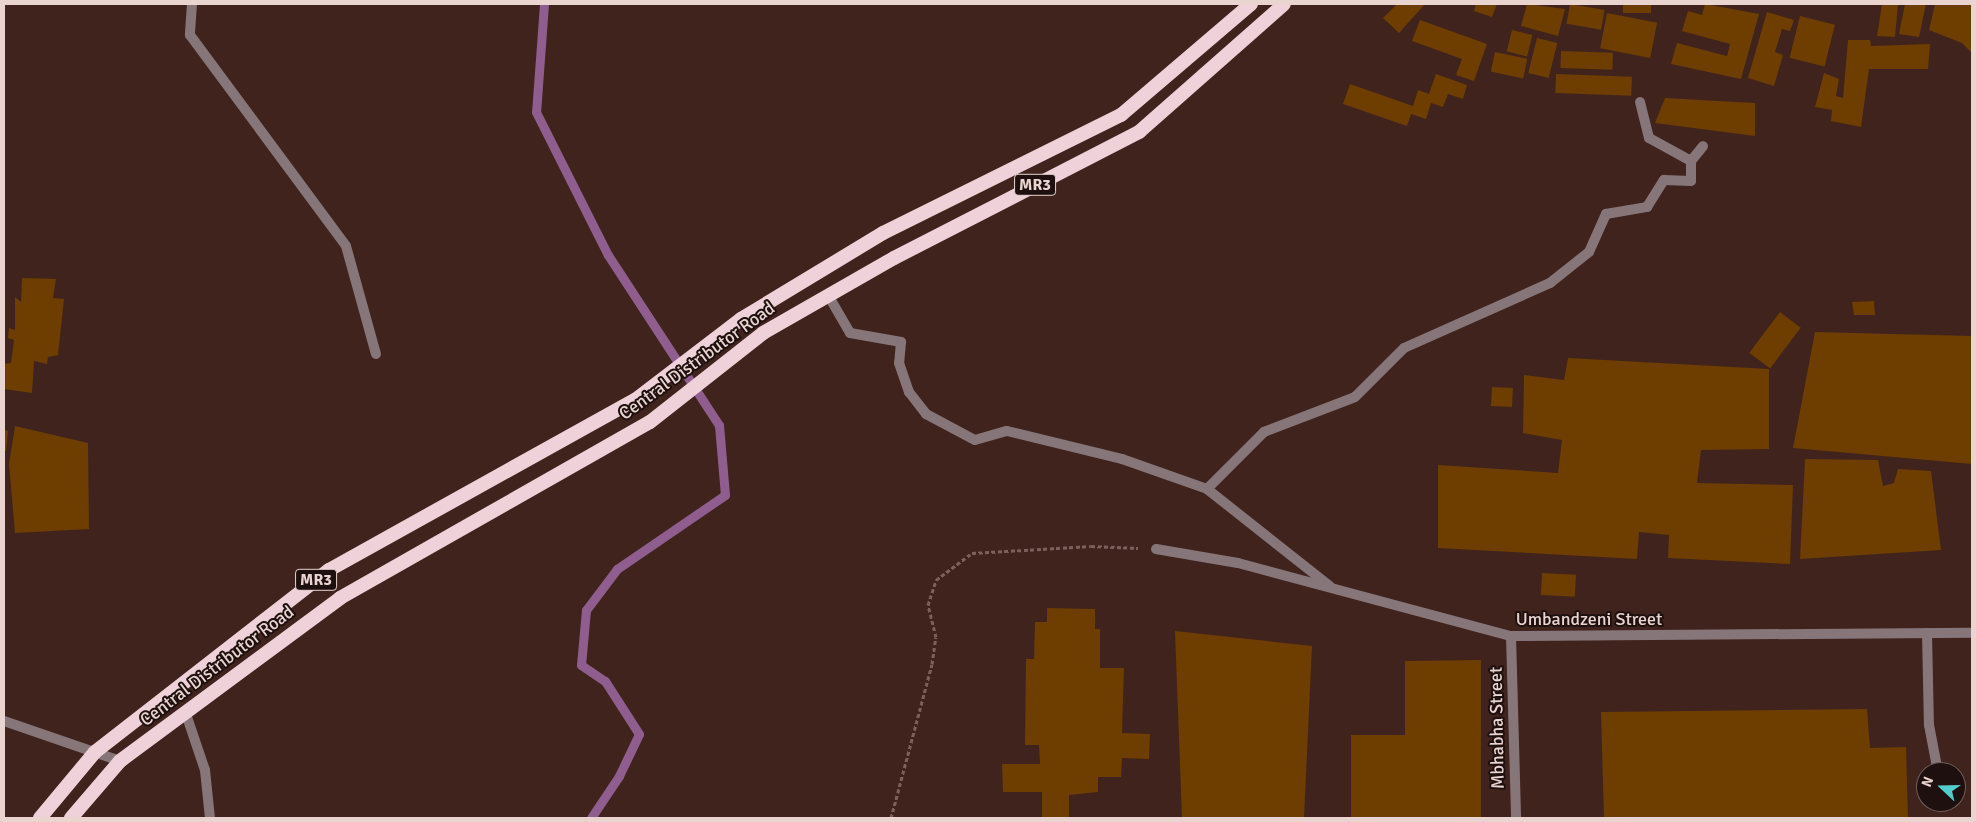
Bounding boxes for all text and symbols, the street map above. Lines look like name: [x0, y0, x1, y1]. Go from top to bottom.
road number: MR3: [1014, 172, 1056, 198]
street label: Central Distributor Road: [615, 297, 779, 425]
road number: MR3: [295, 566, 337, 594]
street label: Central Distributor Road: [136, 601, 298, 731]
street label: Umbandzeni Street: [1516, 608, 1662, 630]
street label: Mbhabha Street: [1485, 667, 1509, 789]
north arrow: [1916, 762, 1966, 812]
text: N: [1918, 774, 1937, 789]

